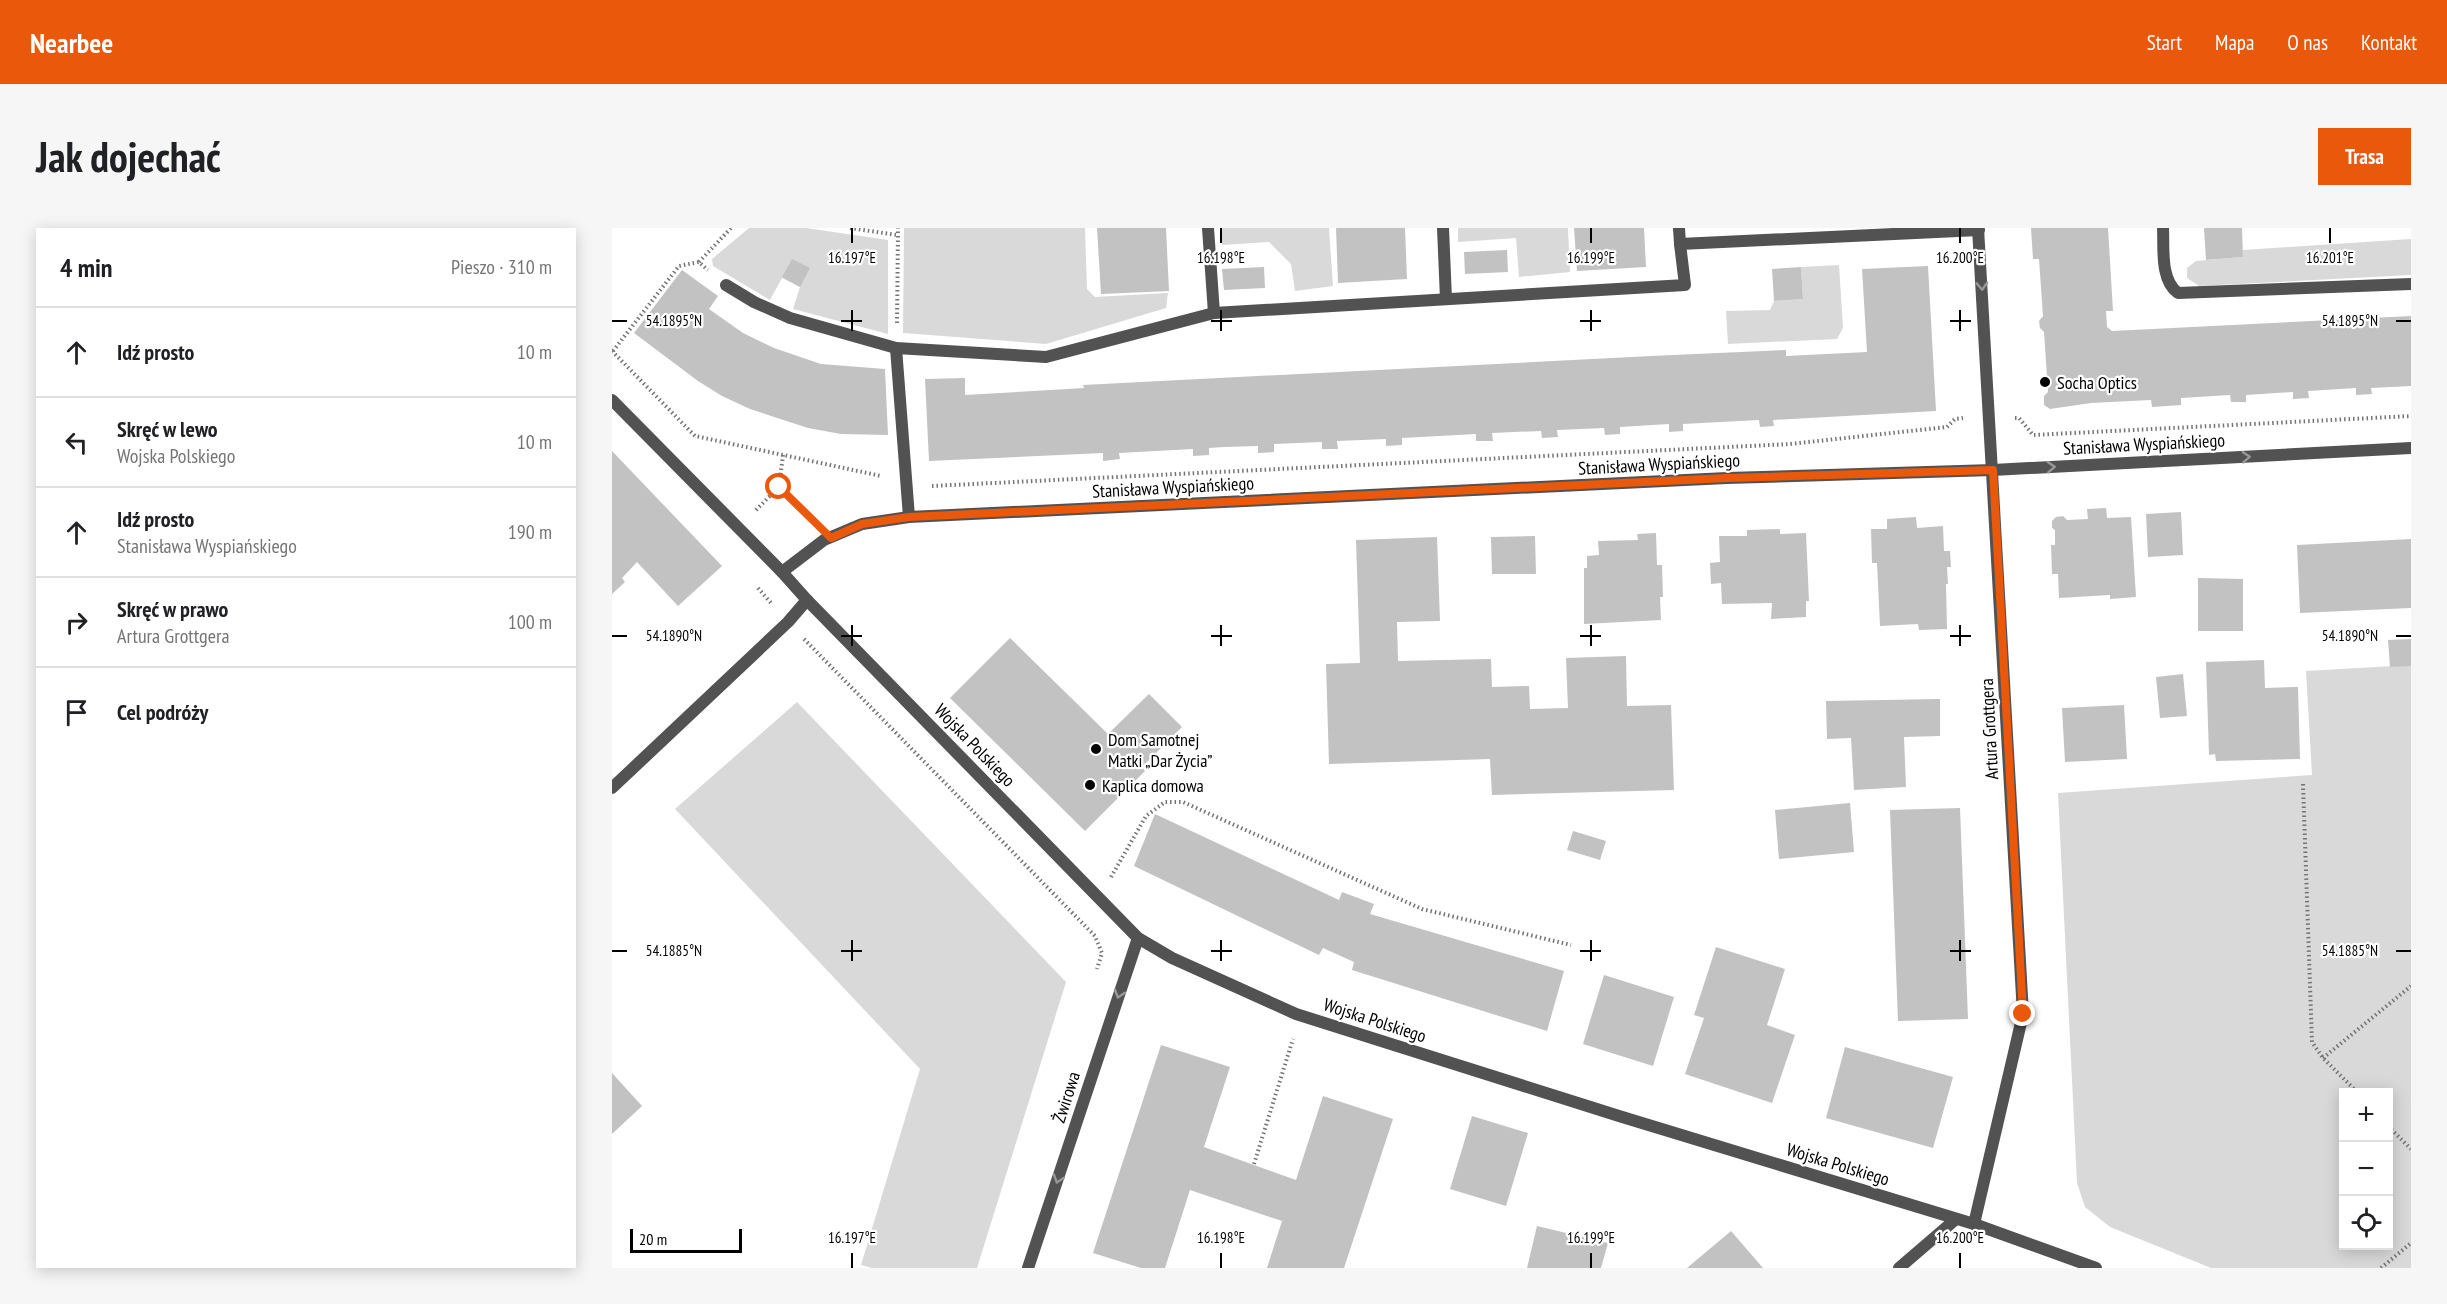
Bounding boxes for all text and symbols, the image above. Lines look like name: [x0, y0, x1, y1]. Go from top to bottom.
text: Nearbee: [30, 24, 113, 61]
text: Start: [2147, 29, 2182, 56]
text: Mapa: [2215, 29, 2254, 56]
text: O nas: [2287, 29, 2328, 56]
text: Kontakt: [2361, 29, 2417, 56]
button: Trasa: [2318, 128, 2411, 185]
text: Jak dojechać: [36, 129, 221, 184]
text: 16.197°E: [828, 248, 876, 267]
text: 16.198°E: [1197, 248, 1245, 267]
text: 16.199°E: [1567, 248, 1615, 267]
text: 16.200°E: [1936, 248, 1984, 267]
text: 16.201°E: [2306, 248, 2354, 267]
text: 4 min: [60, 251, 113, 284]
text: Pieszo · 310 m: [451, 254, 552, 280]
one-way arrow: [1975, 282, 1988, 291]
text: 54.1895°N: [646, 311, 702, 330]
text: 54.1895°N: [2322, 311, 2378, 330]
icon: ahead: [60, 336, 93, 369]
text: Idź prosto: [117, 338, 194, 366]
text: 10 m: [517, 339, 552, 365]
place label: Socha Optics: [2057, 371, 2137, 394]
marker: Socha Optics: [2038, 375, 2052, 389]
text: Skręć w lewo: [117, 415, 218, 443]
icon: left: [60, 426, 93, 459]
street label: Stanisława Wyspiańskiego: [2063, 428, 2226, 460]
text: 10 m: [517, 429, 552, 455]
text: Wojska Polskiego: [117, 443, 235, 469]
street label: Stanisława Wyspiańskiego: [1578, 448, 1741, 480]
one-way arrow: [2241, 450, 2250, 463]
one-way arrow: [2046, 461, 2055, 474]
street label: Stanisława Wyspiańskiego: [1092, 471, 1255, 503]
route start: [765, 473, 791, 499]
text: Idź prosto: [117, 505, 194, 533]
icon: ahead: [60, 516, 93, 549]
text: 190 m: [508, 519, 552, 545]
text: Stanisława Wyspiańskiego: [117, 533, 297, 559]
text: Skręć w prawo: [117, 595, 228, 623]
icon: right: [60, 606, 93, 639]
text: 100 m: [508, 609, 552, 635]
text: Artura Grottgera: [117, 623, 230, 649]
text: 54.1890°N: [646, 626, 702, 645]
text: 54.1890°N: [2322, 626, 2378, 645]
street label: Artura Grottgera: [1975, 678, 2003, 780]
icon: arrive: [60, 696, 93, 729]
text: Cel podróży: [117, 698, 208, 726]
street label: Wojska Polskiego: [930, 699, 1020, 791]
place label: Dom Samotnej Matki „Dar Życia”: [1108, 728, 1212, 772]
marker: Dom Samotnej Matki „Dar Życia”: [1089, 742, 1103, 756]
place label: Kaplica domowa: [1102, 774, 1204, 797]
marker: Kaplica domowa: [1083, 778, 1097, 792]
text: 54.1885°N: [646, 941, 702, 960]
text: 54.1885°N: [2322, 941, 2378, 960]
one-way arrow: [1114, 988, 1127, 999]
street label: Wojska Polskiego: [1321, 993, 1429, 1047]
route end: [2009, 1000, 2035, 1026]
street label: Żwirowa: [1047, 1069, 1085, 1125]
map controls: [2339, 1088, 2393, 1250]
button: +: [2339, 1088, 2393, 1142]
street label: Wojska Polskiego: [1784, 1137, 1893, 1191]
button: −: [2339, 1142, 2393, 1196]
one-way arrow: [1052, 1173, 1065, 1184]
button: locate: [2339, 1196, 2393, 1250]
scale bar: [630, 1226, 742, 1254]
text: 16.197°E: [828, 1228, 876, 1247]
text: 16.198°E: [1197, 1228, 1245, 1247]
text: 16.199°E: [1567, 1228, 1615, 1247]
text: 16.200°E: [1936, 1228, 1984, 1247]
text: 20 m: [639, 1229, 667, 1249]

